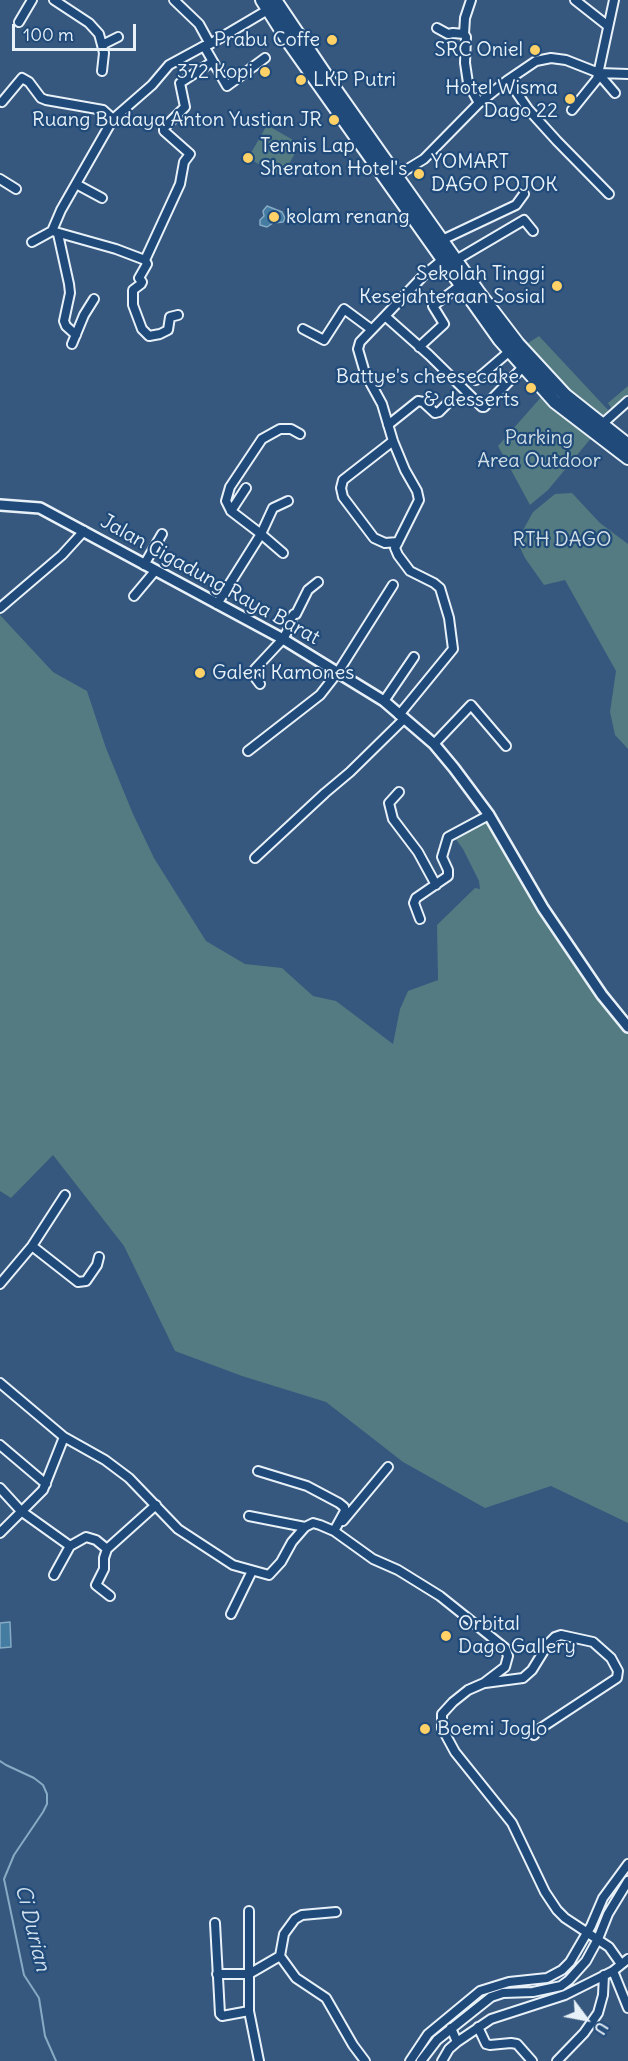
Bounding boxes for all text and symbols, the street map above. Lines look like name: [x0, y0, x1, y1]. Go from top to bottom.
scale bar: [15, 12, 140, 50]
text: 100 m: [23, 23, 74, 46]
place label: Prabu Coffe: [214, 28, 320, 52]
marker: Prabu Coffe: [325, 33, 339, 47]
place label: SRC Oniel: [435, 38, 523, 62]
marker: SRC Oniel: [528, 43, 542, 57]
place label: 372 Kopi: [177, 60, 253, 84]
marker: 372 Kopi: [258, 65, 272, 79]
place label: LKP Putri: [313, 68, 396, 92]
marker: LKP Putri: [294, 73, 308, 87]
place label: Hotel Wisma Dago 22: [445, 76, 558, 123]
marker: Hotel Wisma Dago 22: [563, 92, 577, 106]
place label: Ruang Budaya Anton Yustian JR: [32, 108, 322, 132]
marker: Ruang Budaya Anton Yustian JR: [327, 113, 341, 127]
place label: Tennis Lap Sheraton Hotel's: [260, 134, 407, 181]
place label: YOMART DAGO POJOK: [431, 150, 558, 197]
marker: Tennis Lap Sheraton Hotel's: [241, 151, 255, 165]
marker: YOMART DAGO POJOK: [412, 167, 426, 181]
place label: kolam renang: [286, 205, 410, 229]
marker: kolam renang: [267, 210, 281, 224]
place label: Sekolah Tinggi Kesejahteraan Sosial: [359, 262, 545, 309]
marker: Sekolah Tinggi Kesejahteraan Sosial: [550, 279, 564, 293]
place label: Battye's cheesecake & desserts: [336, 365, 519, 412]
marker: Battye's cheesecake & desserts: [524, 381, 538, 395]
park label: Parking Area Outdoor: [477, 426, 601, 473]
street label: Jalan Cigadung Raya Barat: [96, 510, 324, 650]
park label: RTH DAGO: [513, 528, 611, 552]
place label: Galeri Kamones: [212, 661, 354, 685]
marker: Galeri Kamones: [193, 666, 207, 680]
place label: Orbital Dago Gallery: [458, 1612, 576, 1659]
marker: Orbital Dago Gallery: [439, 1629, 453, 1643]
place label: Boemi Joglo: [437, 1717, 547, 1741]
marker: Boemi Joglo: [418, 1722, 432, 1736]
water label: Ci Durian: [9, 1882, 55, 1974]
north arrow: [556, 1989, 616, 2049]
text: U: [590, 2019, 613, 2038]

